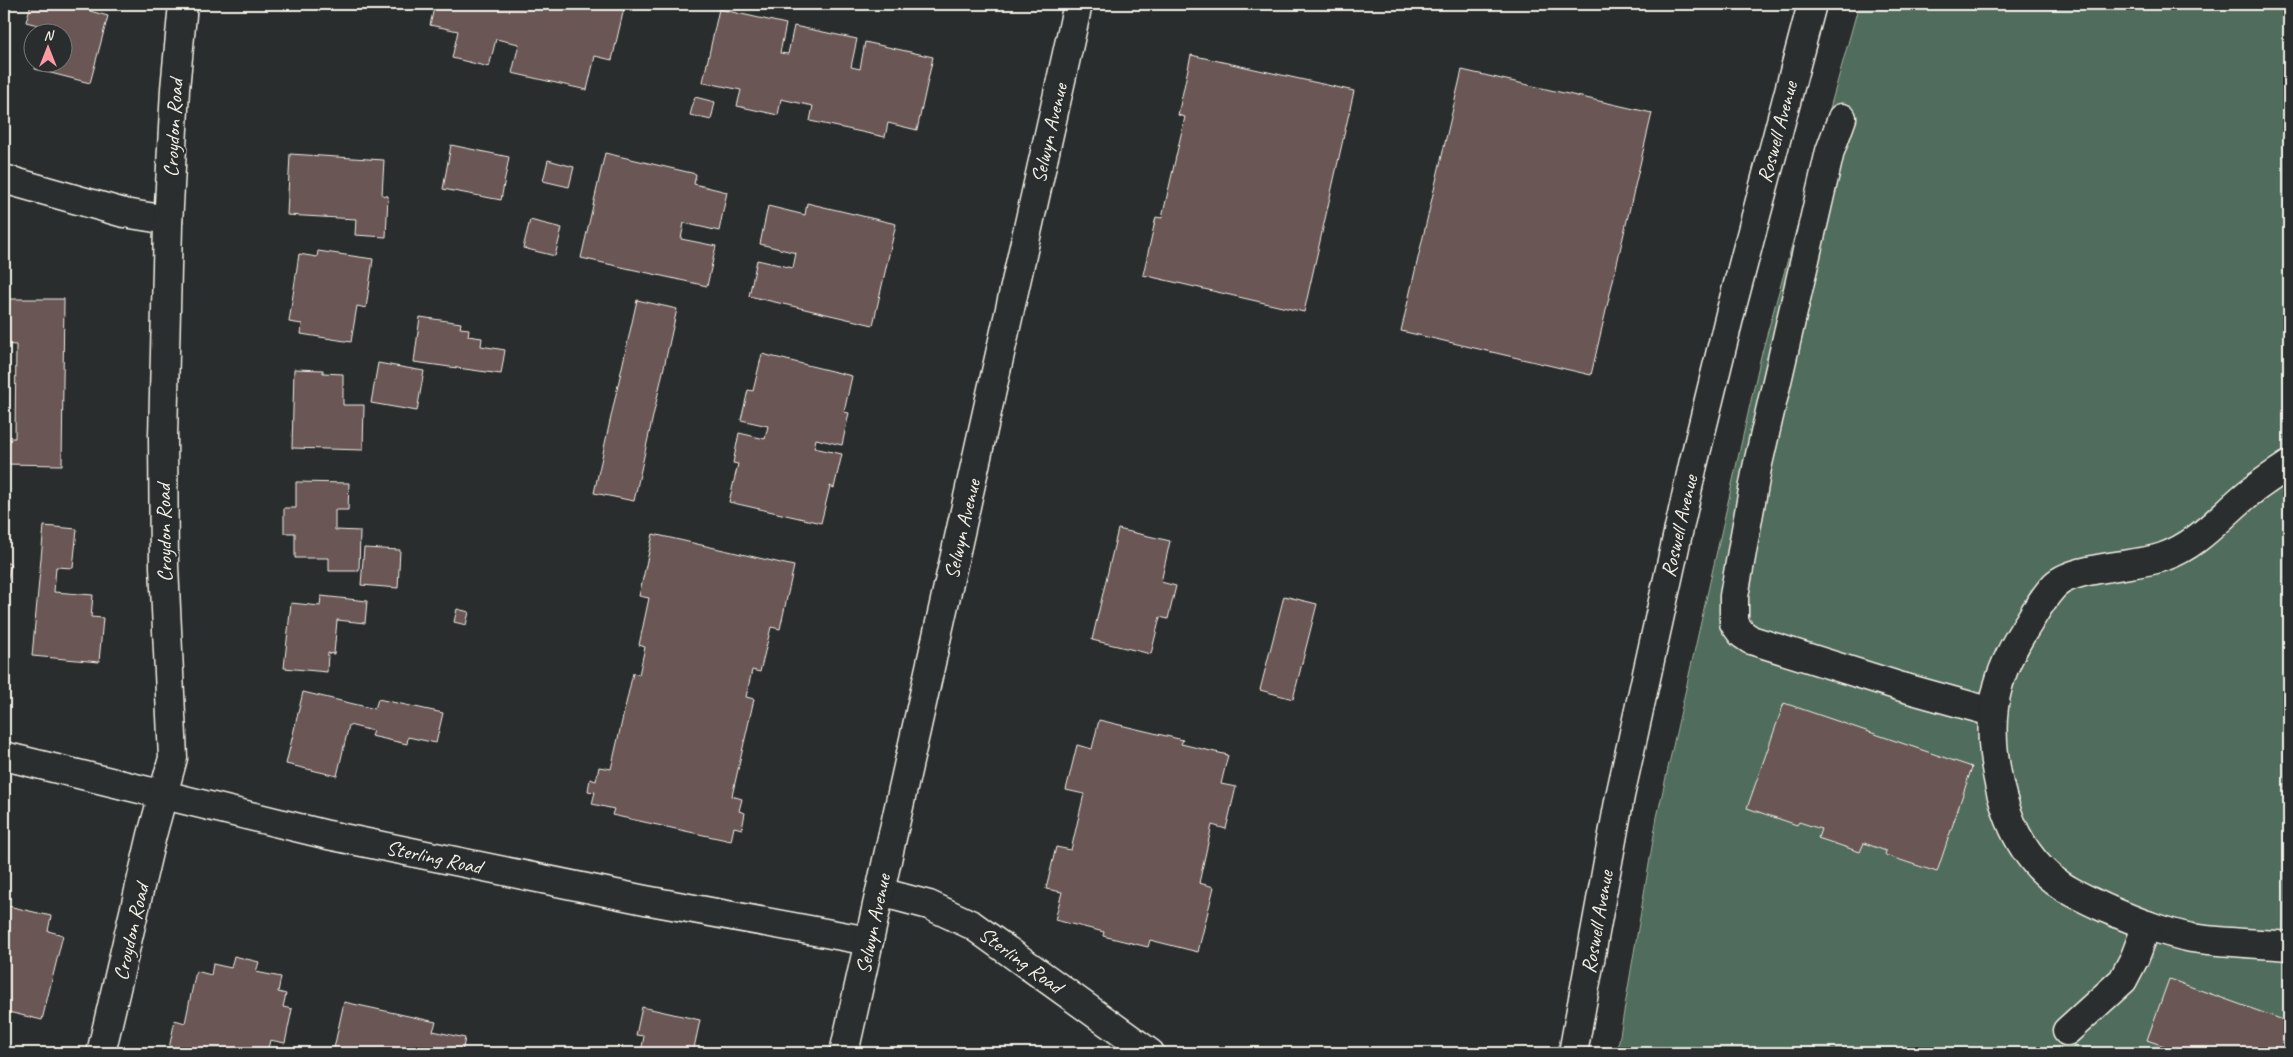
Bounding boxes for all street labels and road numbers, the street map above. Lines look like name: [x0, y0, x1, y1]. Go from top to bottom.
street label: Croydon Road: [157, 75, 189, 178]
street label: Roswell Avenue: [1751, 77, 1803, 186]
street label: Selwyn Avenue: [1025, 80, 1073, 185]
street label: Roswell Avenue: [1655, 471, 1704, 580]
street label: Selwyn Avenue: [938, 476, 986, 581]
street label: Croydon Road: [150, 480, 178, 582]
street label: Sterling Road: [384, 834, 487, 880]
street label: Roswell Avenue: [1575, 867, 1619, 975]
street label: Selwyn Avenue: [850, 871, 896, 976]
street label: Croydon Road: [107, 878, 156, 983]
street label: Sterling Road: [974, 921, 1070, 1001]

